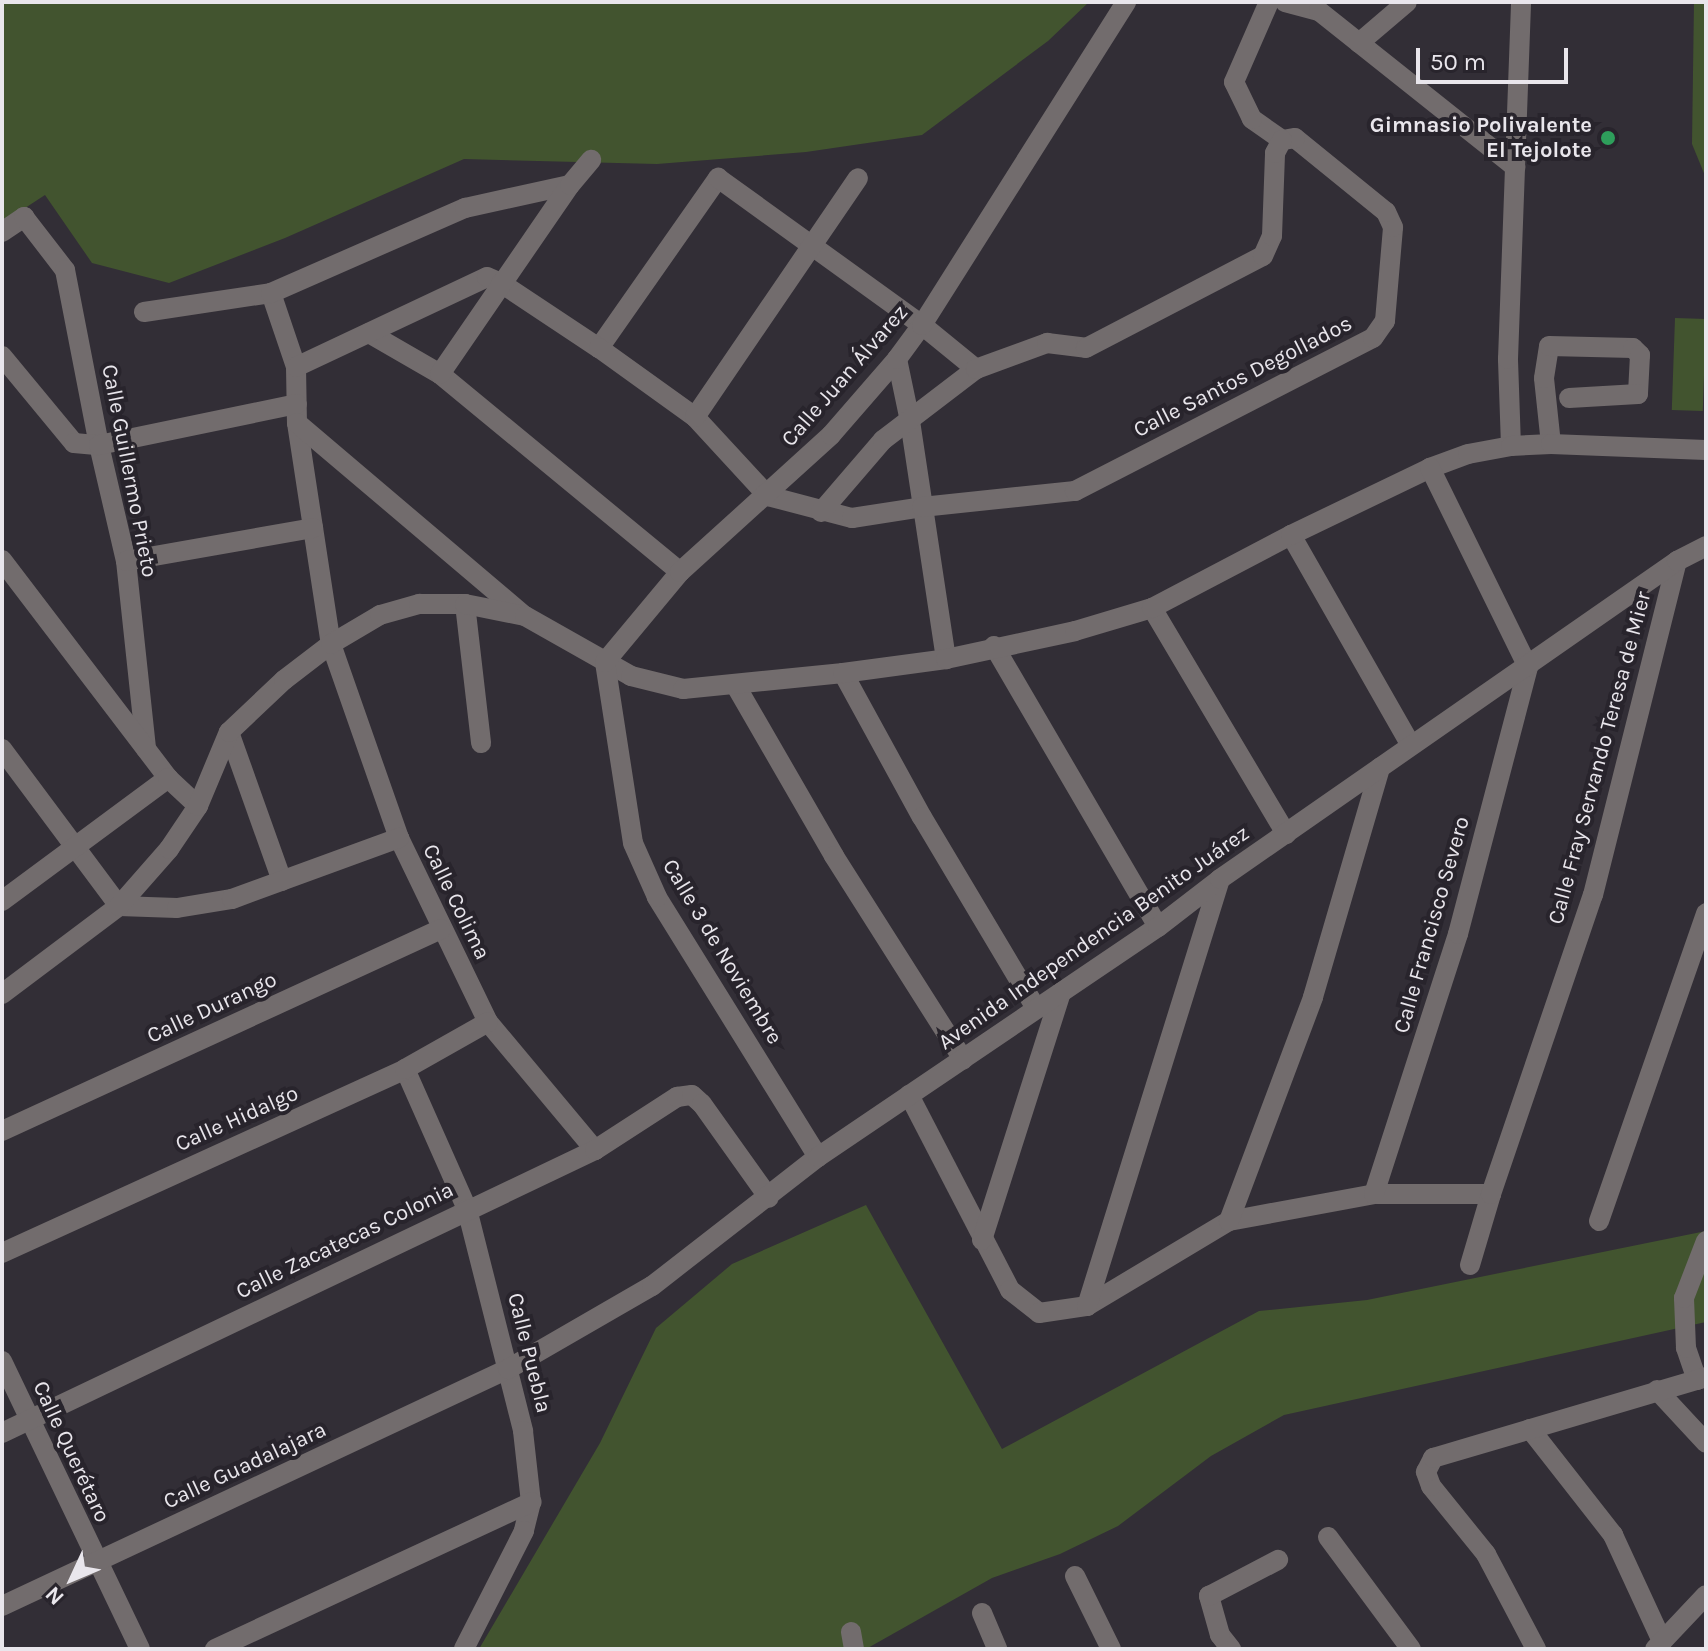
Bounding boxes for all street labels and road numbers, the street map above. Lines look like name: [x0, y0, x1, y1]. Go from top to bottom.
street label: Calle Juan Álvarez: [776, 300, 914, 452]
street label: Calle Santos Degollados: [1129, 310, 1357, 444]
street label: Calle Guillermo Prieto: [95, 362, 163, 580]
street label: Calle Fray Servando Teresa de Mier: [1543, 589, 1657, 927]
street label: Calle Francisco Severo: [1388, 814, 1476, 1036]
street label: Avenida Independencia Benito Juárez: [934, 820, 1254, 1056]
street label: Calle Colima: [417, 840, 495, 964]
street label: Calle 3 de Noviembre: [656, 855, 788, 1049]
street label: Calle Durango: [143, 966, 281, 1050]
street label: Calle Hidalgo: [172, 1080, 302, 1158]
street label: Calle Zacatecas Colonia: [232, 1177, 458, 1305]
street label: Calle Puebla: [501, 1290, 557, 1416]
street label: Calle Querétaro: [27, 1377, 115, 1527]
street label: Calle Guadalajara: [159, 1417, 331, 1515]

